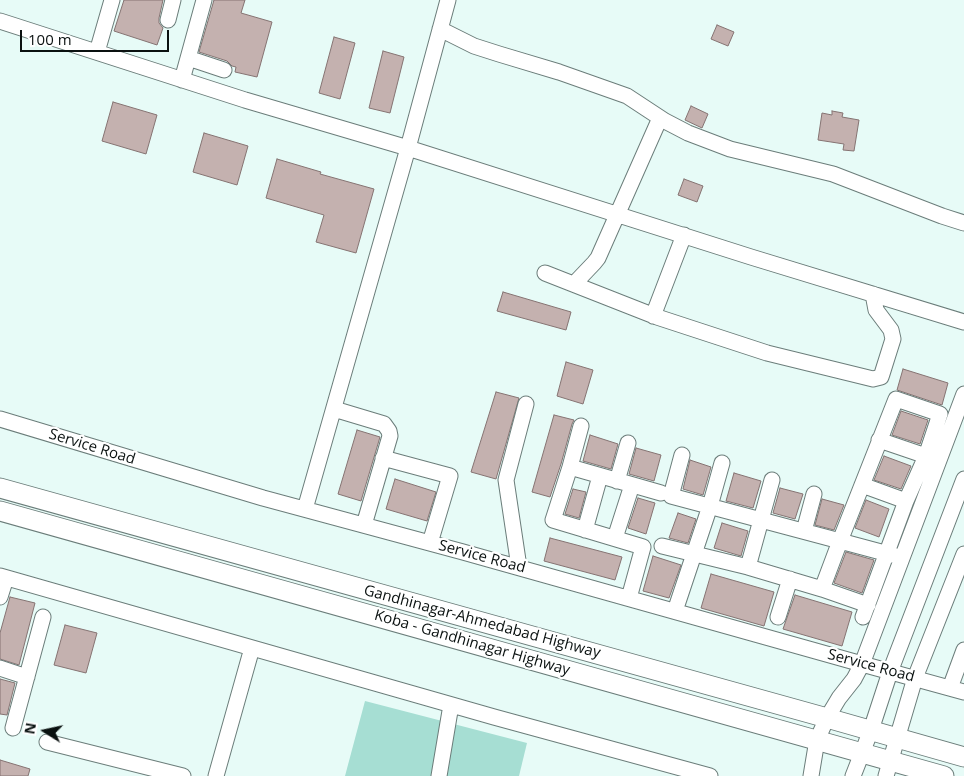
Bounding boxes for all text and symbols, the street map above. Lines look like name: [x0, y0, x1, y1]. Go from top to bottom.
scale bar: [22, 20, 171, 52]
text: 100 m: [28, 29, 72, 49]
street label: Service Road: [47, 425, 137, 469]
street label: Service Road: [437, 537, 527, 577]
street label: Gandhinagar-Ahmedabad Highway: [362, 582, 602, 662]
street label: Koba - Gandhinagar Highway: [372, 606, 572, 680]
street label: Service Road: [826, 646, 916, 686]
north arrow: [20, 706, 70, 756]
text: N: [19, 721, 40, 736]

